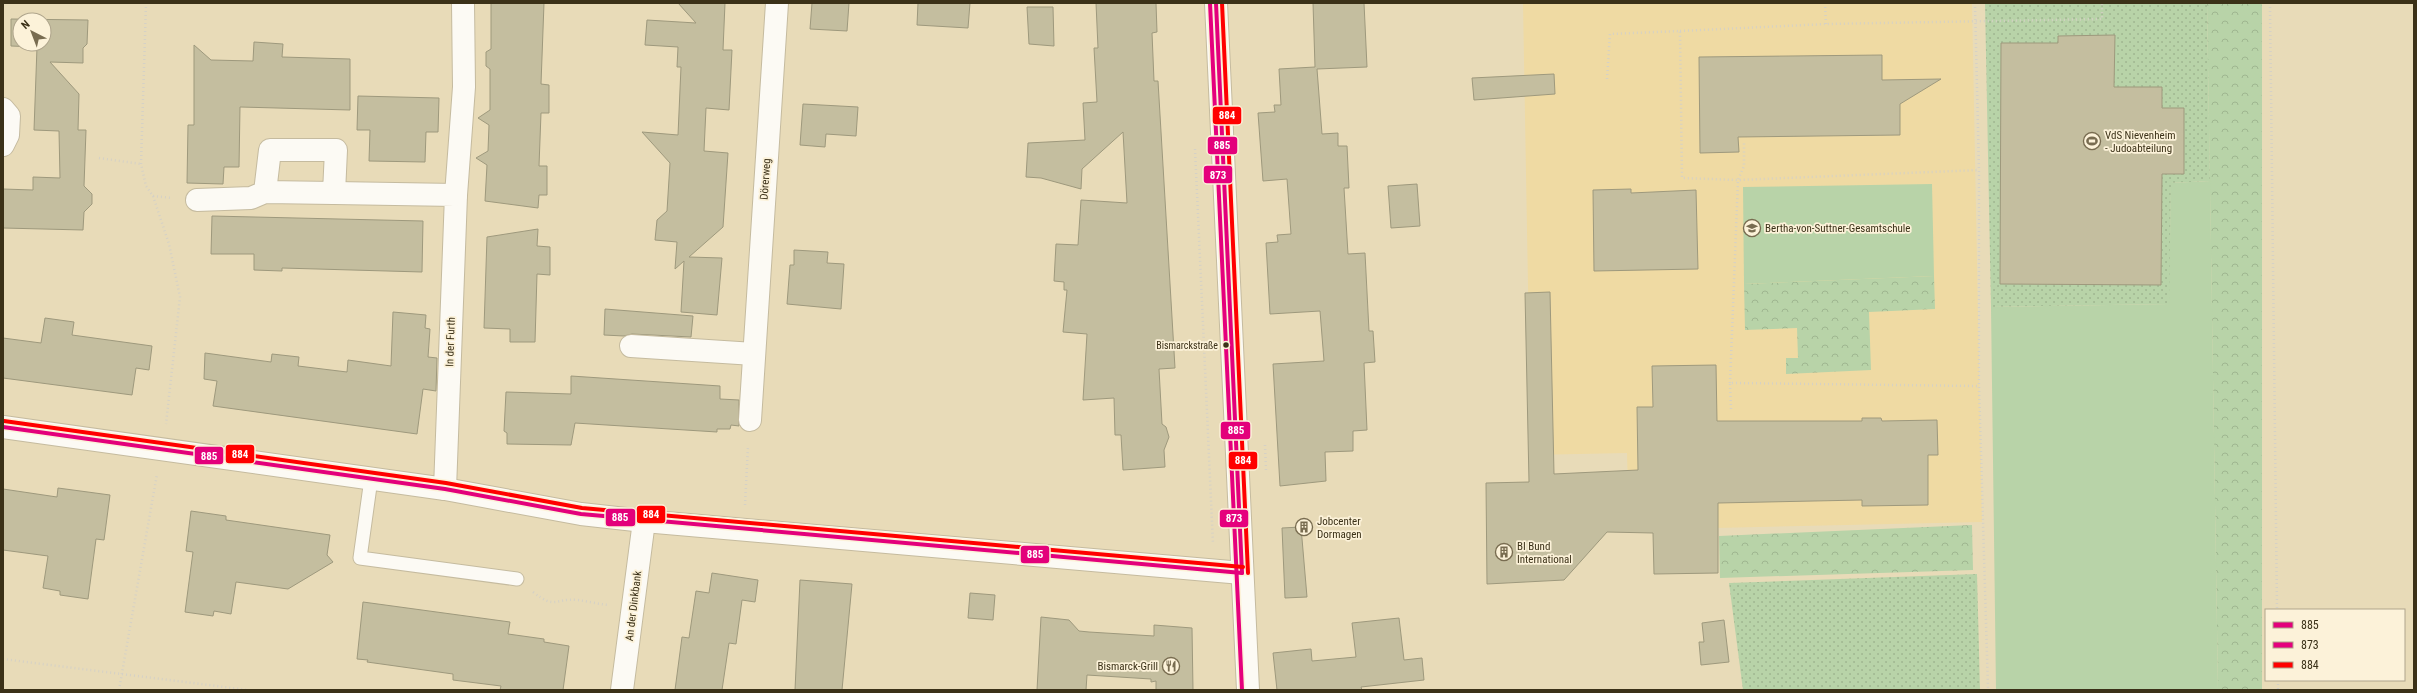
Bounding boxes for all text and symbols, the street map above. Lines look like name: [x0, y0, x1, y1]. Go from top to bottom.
north arrow: [12, 12, 52, 52]
text: N: [19, 18, 33, 32]
line badge: 884: [1212, 106, 1242, 125]
text: 884: [1219, 109, 1236, 122]
place label: VdS Nievenheim - Judoabteilung: [2105, 129, 2175, 155]
sports icon: VdS Nievenheim - Judoabteilung: [2082, 131, 2102, 151]
line badge: 885: [1207, 136, 1238, 155]
text: 885: [1214, 139, 1231, 152]
street label: Dörerweg: [758, 158, 773, 200]
line badge: 873: [1203, 165, 1233, 184]
text: 873: [1210, 169, 1227, 182]
school or university icon: Bertha-von-Suttner-Gesamtschule: [1742, 218, 1762, 238]
place label: Bertha-von-Suttner-Gesamtschule: [1765, 222, 1911, 235]
street label: In der Furth: [443, 317, 458, 367]
place label: Bismarckstraße: [1156, 340, 1218, 351]
marker: Bismarckstraße: [1221, 340, 1231, 350]
line badge: 885: [1220, 421, 1251, 440]
text: 885: [1228, 424, 1245, 437]
line badge: 884: [225, 444, 255, 464]
line badge: 885: [194, 446, 224, 465]
text: 884: [232, 448, 249, 461]
text: 885: [201, 450, 218, 463]
line badge: 884: [1228, 451, 1258, 470]
text: 884: [1235, 454, 1252, 467]
line badge: 884: [636, 505, 666, 524]
line badge: 885: [605, 508, 636, 527]
text: 884: [643, 508, 660, 521]
line badge: 873: [1219, 509, 1249, 528]
text: 885: [612, 511, 629, 524]
text: 873: [1226, 512, 1243, 525]
place label: Jobcenter Dormagen: [1317, 515, 1362, 541]
building icon: Jobcenter Dormagen: [1294, 517, 1314, 537]
place label: BI Bund International: [1517, 540, 1572, 566]
building icon: BI Bund International: [1494, 542, 1514, 562]
line badge: 885: [1020, 545, 1050, 564]
text: 885: [1027, 548, 1044, 561]
street label: An der Dinkbank: [623, 570, 644, 642]
legend: [2265, 609, 2405, 681]
text: 885: [2301, 618, 2319, 632]
text: 873: [2301, 638, 2319, 652]
restaurant icon: Bismarck-Grill: [1161, 656, 1181, 676]
text: 884: [2301, 658, 2319, 672]
place label: Bismarck-Grill: [1097, 660, 1158, 673]

